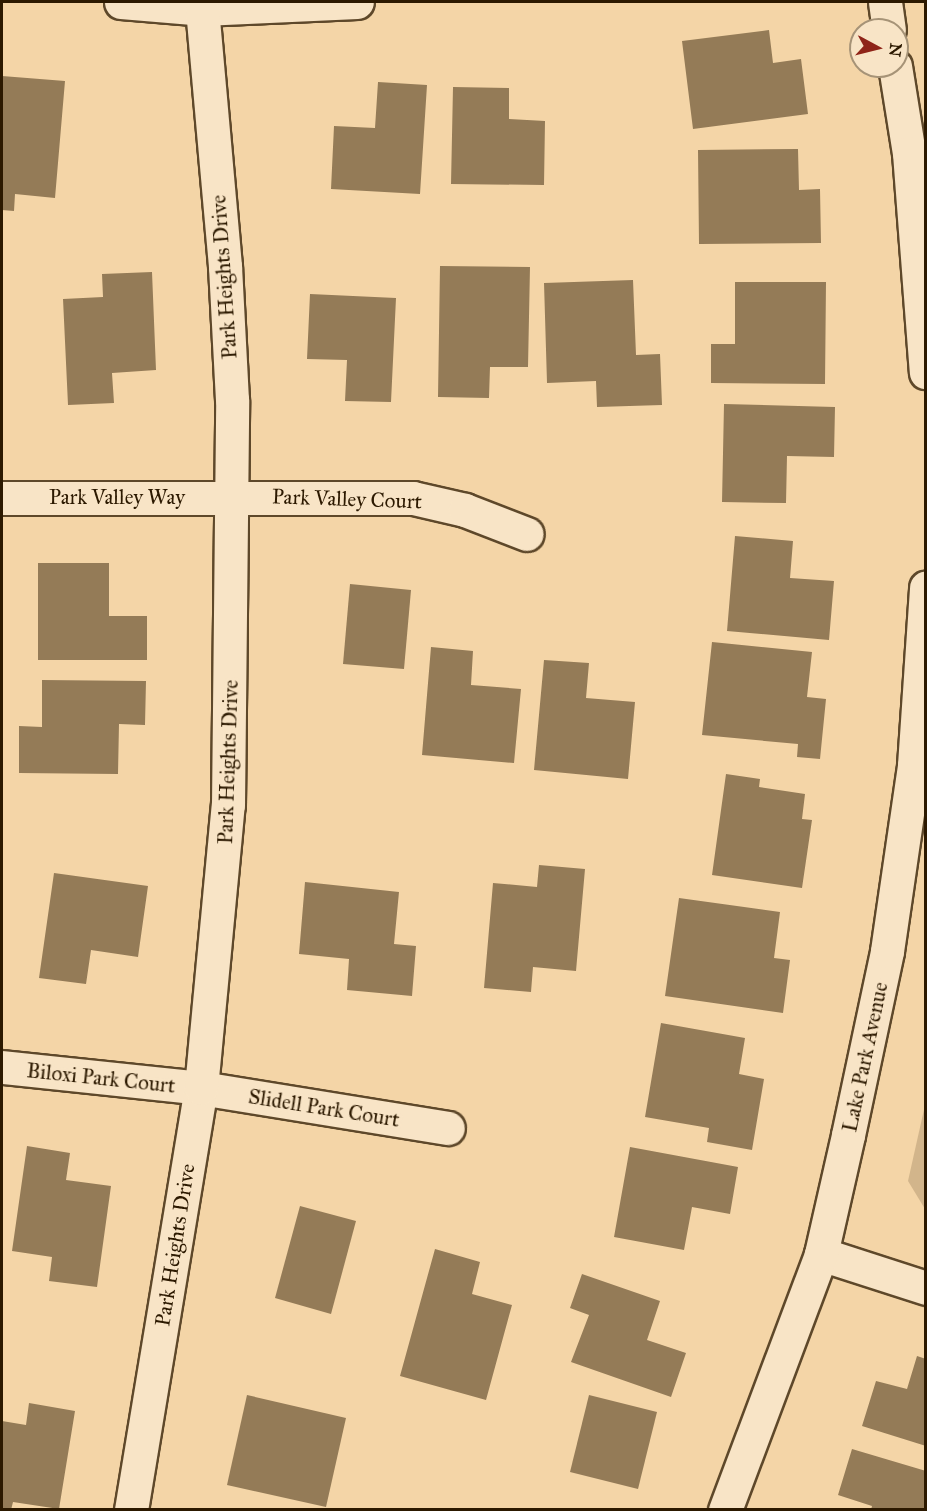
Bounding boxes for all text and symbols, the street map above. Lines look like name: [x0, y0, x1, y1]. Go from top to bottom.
north arrow: [849, 18, 909, 78]
text: N: [885, 42, 906, 58]
street label: Park Heights Drive: [206, 194, 242, 360]
street label: Park Valley Way: [49, 484, 185, 510]
street label: Park Valley Court: [272, 484, 422, 514]
street label: Park Heights Drive: [213, 679, 243, 845]
street label: Lake Park Avenue: [837, 980, 893, 1134]
street label: Biloxi Park Court: [25, 1058, 177, 1098]
street label: Slidell Park Court: [247, 1084, 401, 1132]
street label: Park Heights Drive: [150, 1162, 200, 1328]

